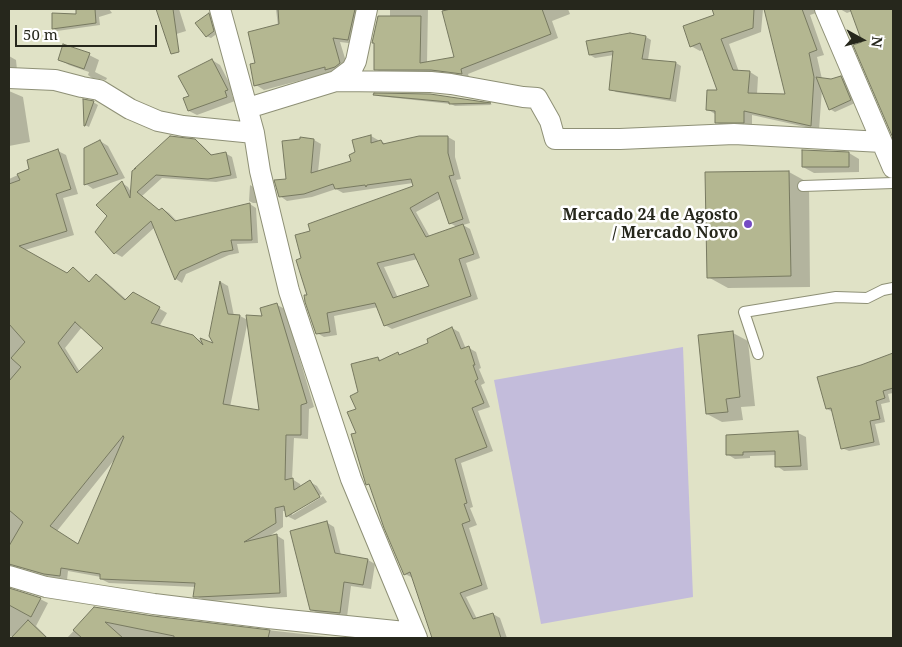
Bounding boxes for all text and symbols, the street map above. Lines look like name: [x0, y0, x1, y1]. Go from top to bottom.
scale bar: [18, 15, 160, 47]
north arrow: [837, 15, 887, 65]
text: 50 m: [23, 24, 58, 44]
text: N: [867, 35, 887, 49]
place label: Mercado 24 de Agosto / Mercado Novo: [562, 205, 738, 243]
marker: Mercado 24 de Agosto / Mercado Novo: [742, 218, 754, 230]

